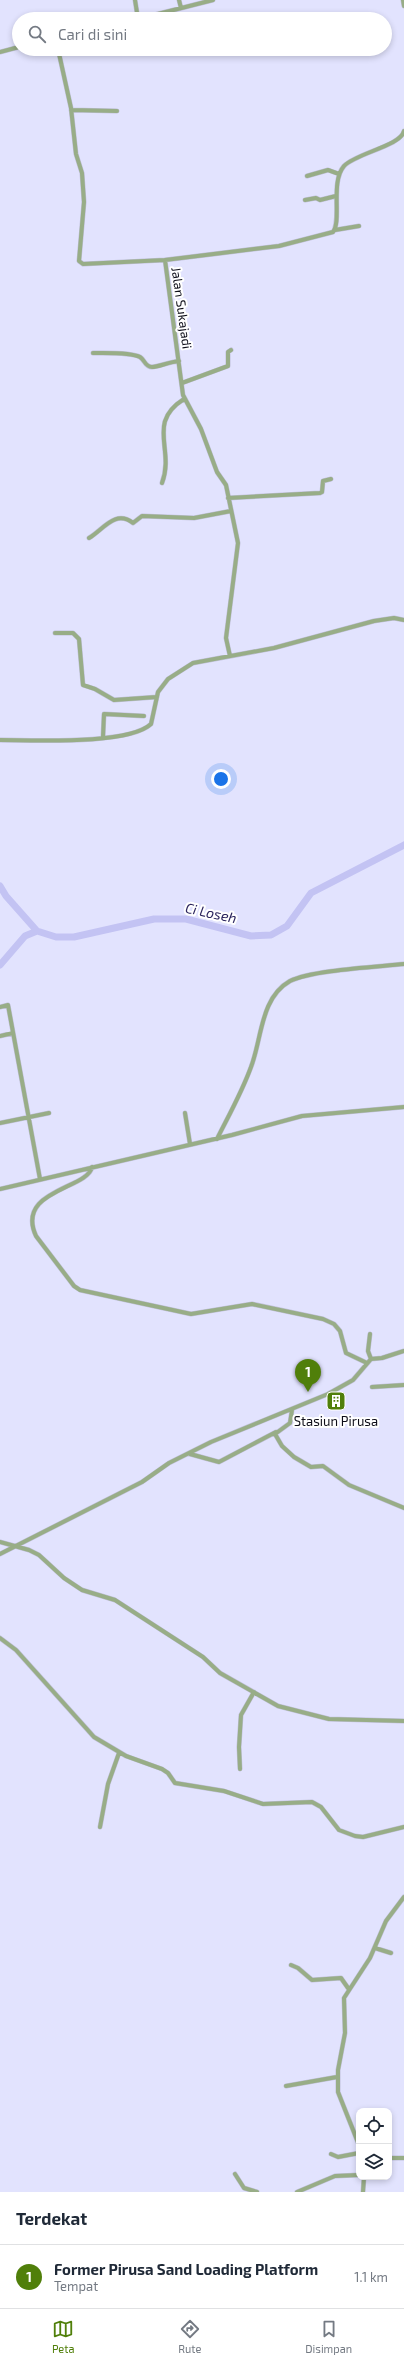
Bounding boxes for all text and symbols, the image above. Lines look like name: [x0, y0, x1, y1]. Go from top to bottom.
search box: [12, 12, 392, 56]
icon: search: [26, 23, 48, 45]
text: Cari di sini: [58, 25, 127, 43]
street label: Jalan Sukajadi: [168, 266, 196, 350]
your location: [211, 769, 231, 789]
water label: Ci Loseh: [184, 899, 238, 926]
pin: 1: [295, 1359, 321, 1392]
building icon: Stasiun Pirusa: [325, 1390, 347, 1412]
place label: Stasiun Pirusa: [294, 1413, 378, 1429]
map controls: [356, 2108, 392, 2180]
button: locate: [356, 2108, 392, 2144]
button: layers: [356, 2144, 392, 2180]
text: Terdekat: [16, 2208, 87, 2228]
text: Former Pirusa Sand Loading Platform: [54, 2260, 318, 2278]
text: 1: [26, 2269, 32, 2285]
text: 1.1 km: [354, 2269, 388, 2285]
text: Tempat: [54, 2278, 98, 2294]
tab: Peta: [52, 2318, 74, 2355]
tab: Rute: [178, 2318, 201, 2355]
tab: Disimpan: [305, 2318, 352, 2355]

